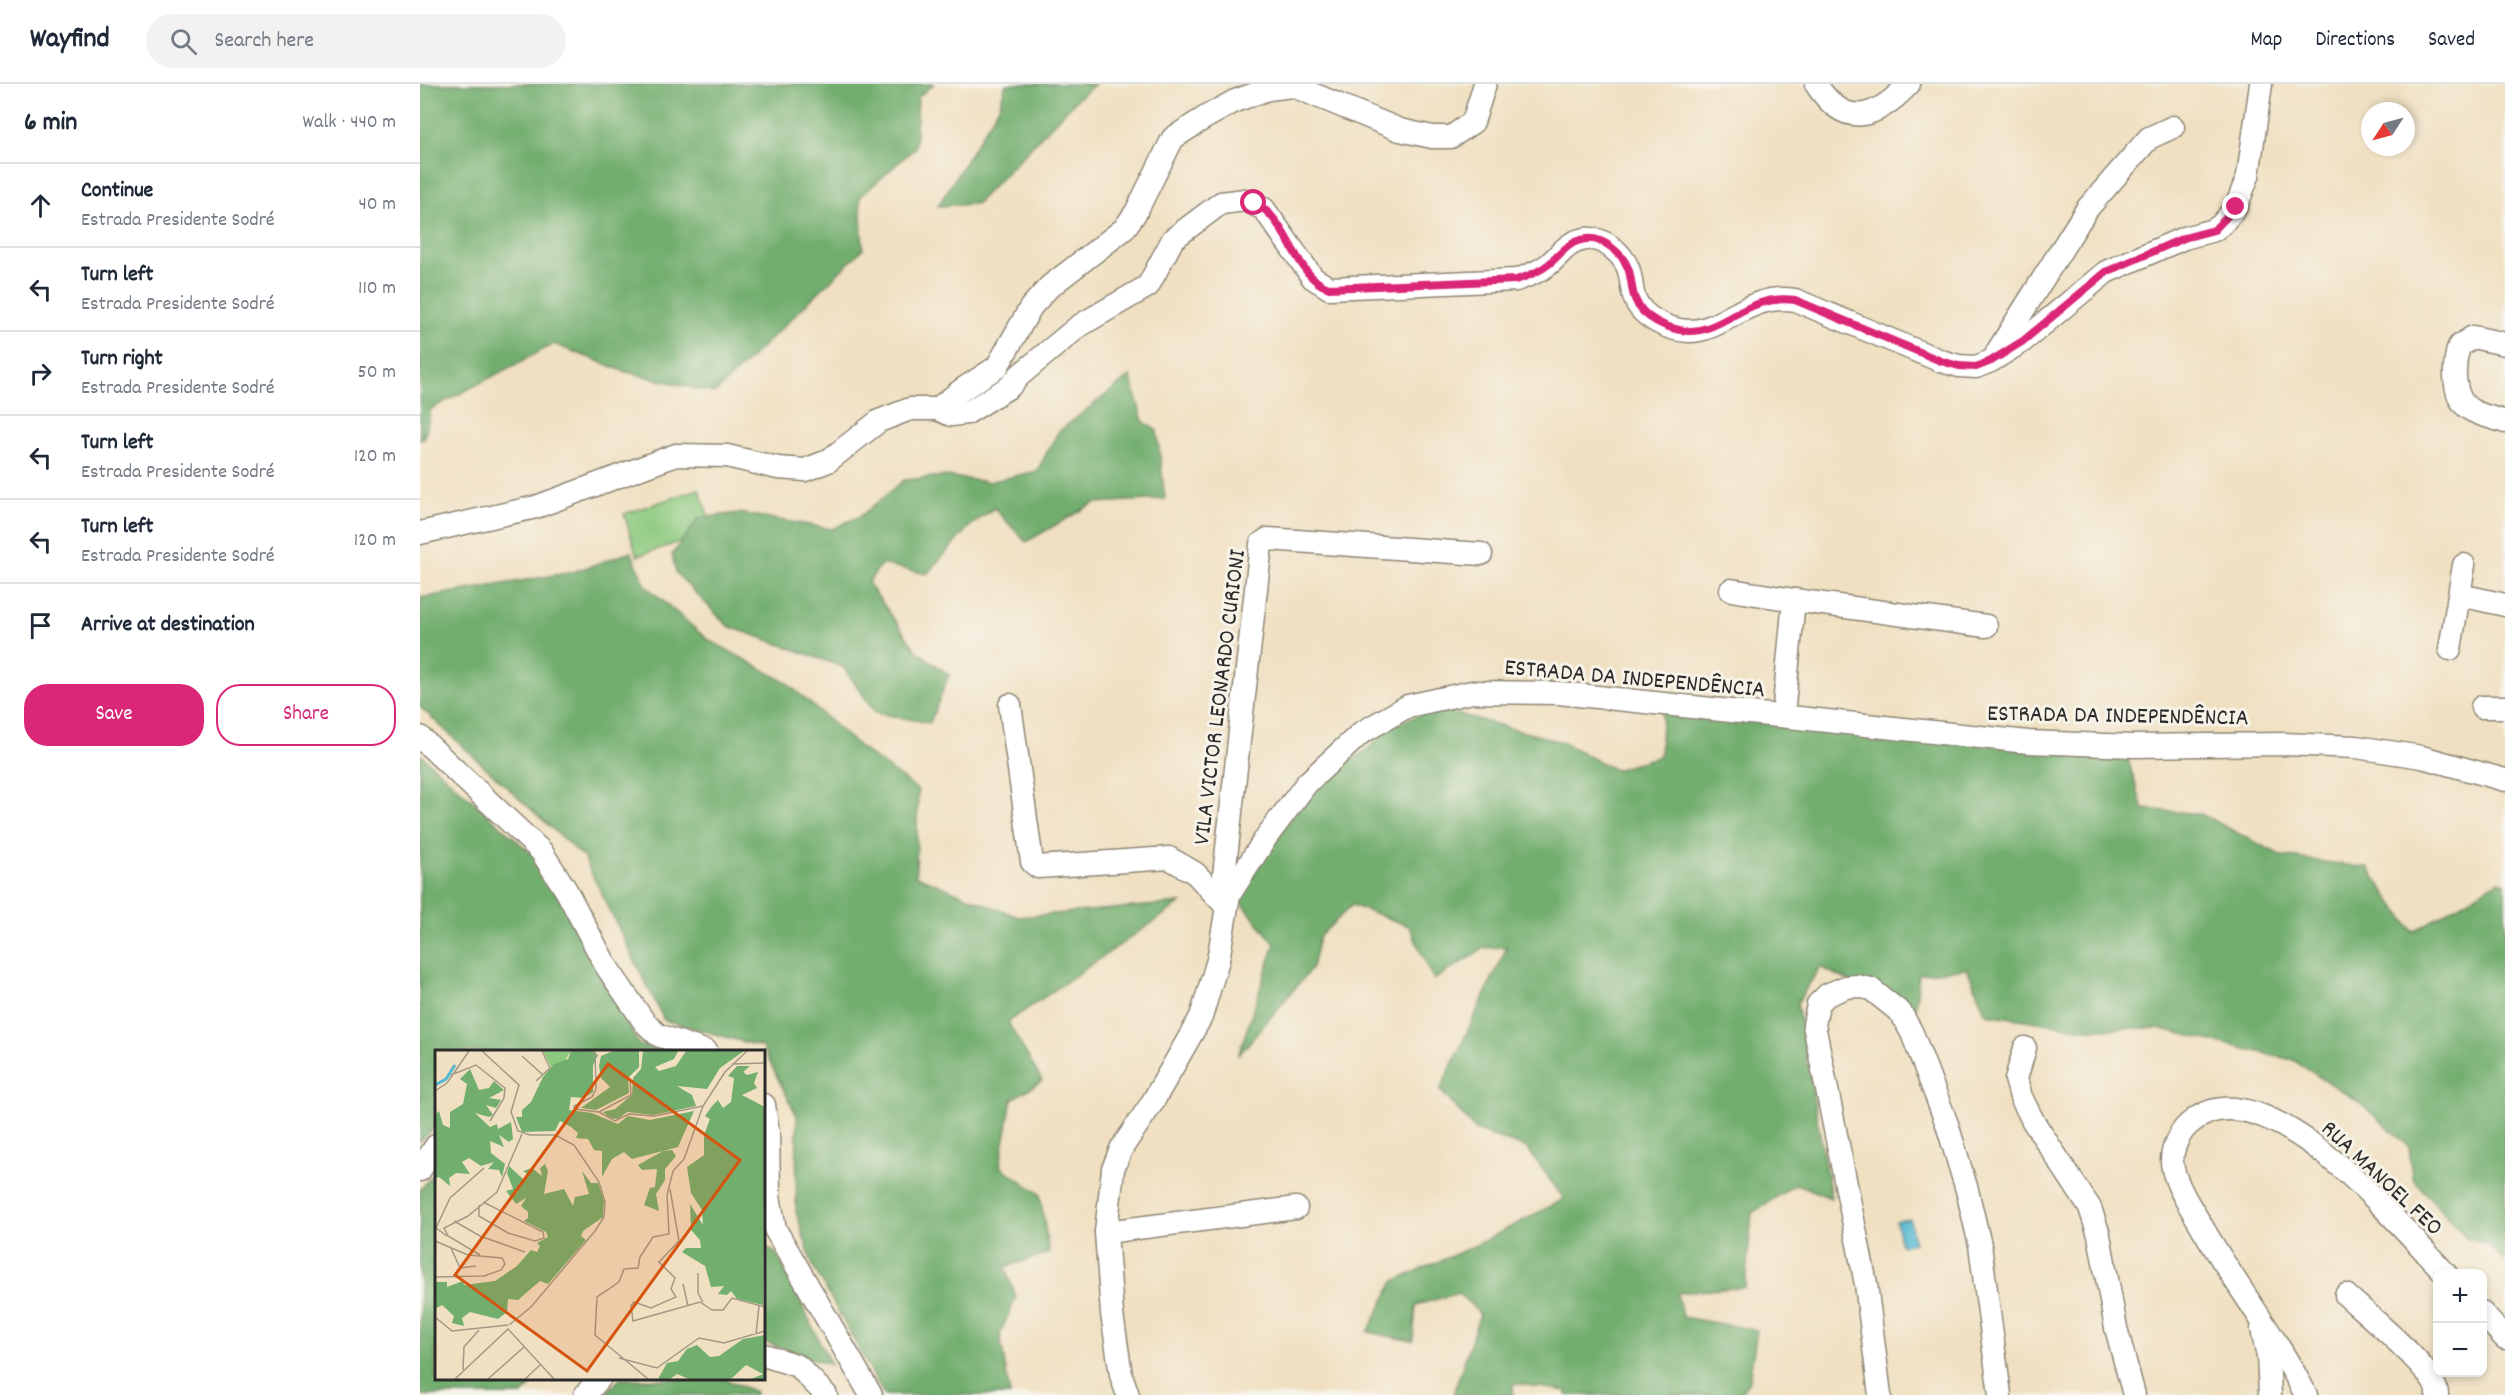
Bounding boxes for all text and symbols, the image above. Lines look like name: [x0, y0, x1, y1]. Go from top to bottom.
search box: [146, 14, 566, 68]
text: Wayfind: [30, 21, 110, 61]
icon: search: [167, 25, 200, 58]
text: Search here: [215, 26, 314, 57]
text: Map: [2251, 26, 2282, 56]
text: Directions: [2315, 26, 2395, 56]
text: Saved: [2428, 26, 2475, 56]
north arrow: [2361, 102, 2415, 156]
text: 6 min: [24, 105, 77, 142]
text: Walk · 440 m: [303, 109, 396, 137]
text: Continue: [81, 176, 153, 207]
icon: ahead: [24, 189, 57, 222]
route start: [1240, 189, 1266, 215]
text: 40 m: [358, 191, 396, 219]
route end: [2222, 193, 2248, 219]
text: Estrada Presidente Sodré: [81, 207, 275, 235]
text: Turn left: [81, 260, 153, 291]
icon: left: [24, 273, 57, 306]
text: 110 m: [358, 275, 396, 303]
text: Estrada Presidente Sodré: [81, 291, 275, 319]
text: Turn right: [81, 344, 163, 375]
icon: right: [24, 357, 57, 390]
text: 50 m: [358, 359, 396, 387]
text: Estrada Presidente Sodré: [81, 375, 275, 403]
text: Turn left: [81, 428, 153, 459]
icon: left: [24, 441, 57, 474]
text: 120 m: [354, 443, 396, 471]
text: Estrada Presidente Sodré: [81, 459, 275, 487]
text: Turn left: [81, 512, 153, 543]
icon: left: [24, 525, 57, 558]
text: 120 m: [354, 527, 396, 555]
text: Estrada Presidente Sodré: [81, 543, 275, 571]
street label: VILA VICTOR LEONARDO CURIONI: [1186, 547, 1256, 847]
icon: arrive: [24, 609, 57, 642]
text: Arrive at destination: [81, 610, 255, 641]
street label: ESTRADA DA INDEPENDÊNCIA: [1503, 652, 1767, 708]
button: Save: [24, 684, 204, 746]
button: Share: [216, 684, 396, 746]
street label: ESTRADA DA INDEPENDÊNCIA: [1987, 698, 2249, 736]
inset map: [435, 1050, 765, 1380]
street label: RUA MANOEL FEO: [2312, 1113, 2450, 1245]
map controls: [2433, 1269, 2487, 1377]
button: +: [2433, 1269, 2487, 1323]
button: −: [2433, 1323, 2487, 1377]

